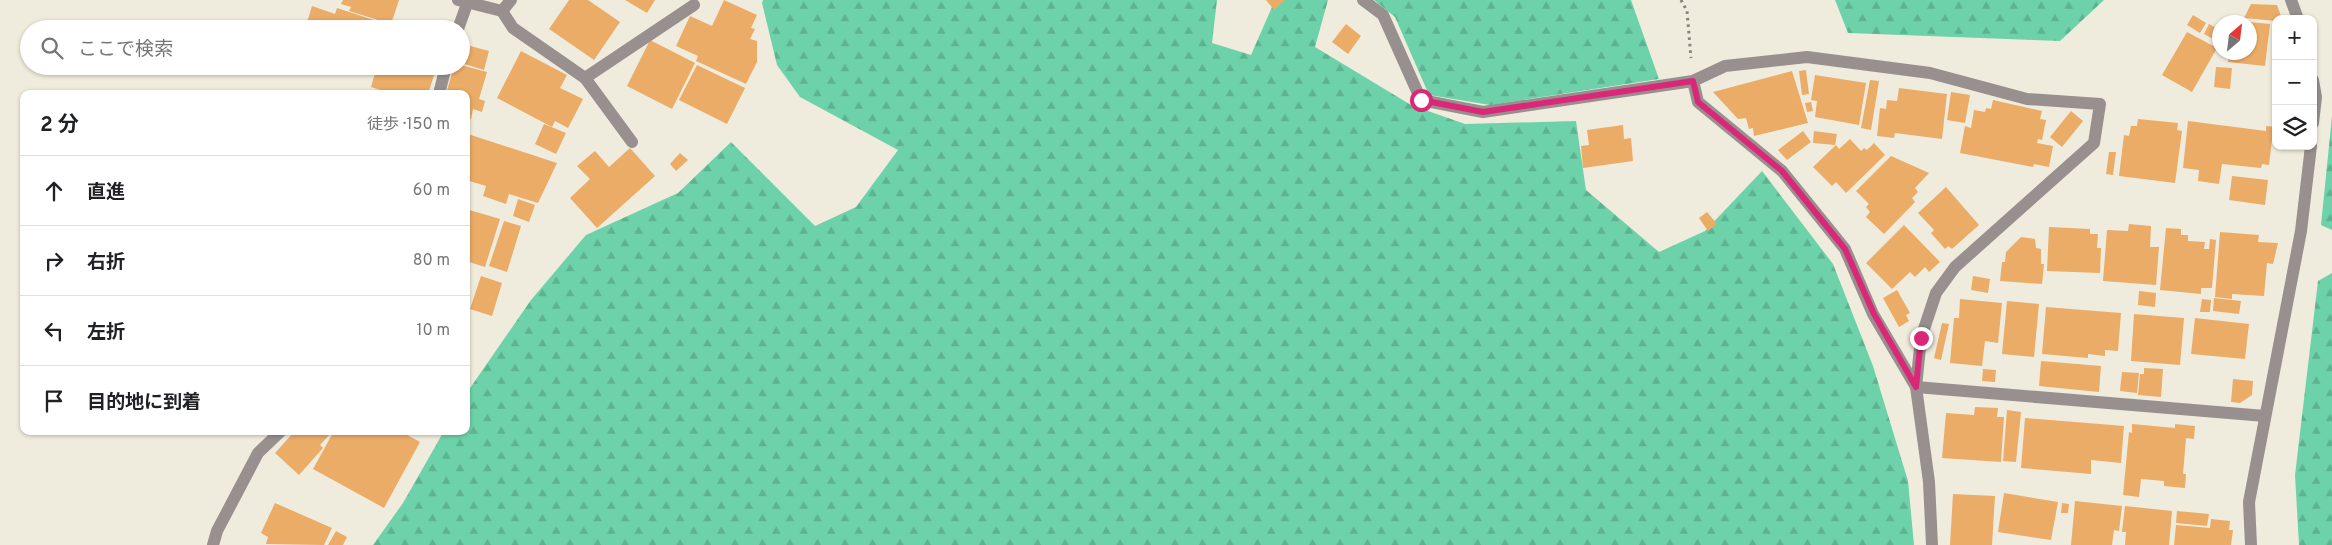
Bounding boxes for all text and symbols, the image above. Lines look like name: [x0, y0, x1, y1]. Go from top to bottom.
north arrow: [2212, 15, 2257, 60]
map controls: [2272, 15, 2317, 150]
button: +: [2272, 15, 2317, 60]
search box: [20, 20, 470, 75]
icon: search: [38, 34, 66, 62]
text: ここで検索: [78, 38, 173, 62]
button: −: [2272, 60, 2317, 105]
route start: [1410, 89, 1433, 112]
button: layers: [2272, 105, 2317, 150]
text: 2 分: [40, 112, 79, 139]
text: 徒歩 · 150 m: [367, 115, 450, 135]
icon: ahead: [40, 177, 68, 205]
text: 直進: [87, 181, 125, 205]
text: 60 m: [413, 181, 450, 201]
icon: right: [40, 247, 68, 275]
text: 右折: [87, 251, 125, 275]
text: 80 m: [413, 251, 450, 271]
icon: left: [40, 317, 68, 345]
text: 左折: [87, 321, 125, 345]
text: 10 m: [416, 321, 450, 341]
route end: [1910, 327, 1933, 350]
icon: arrive: [40, 387, 68, 415]
text: 目的地に到着: [87, 391, 201, 415]

